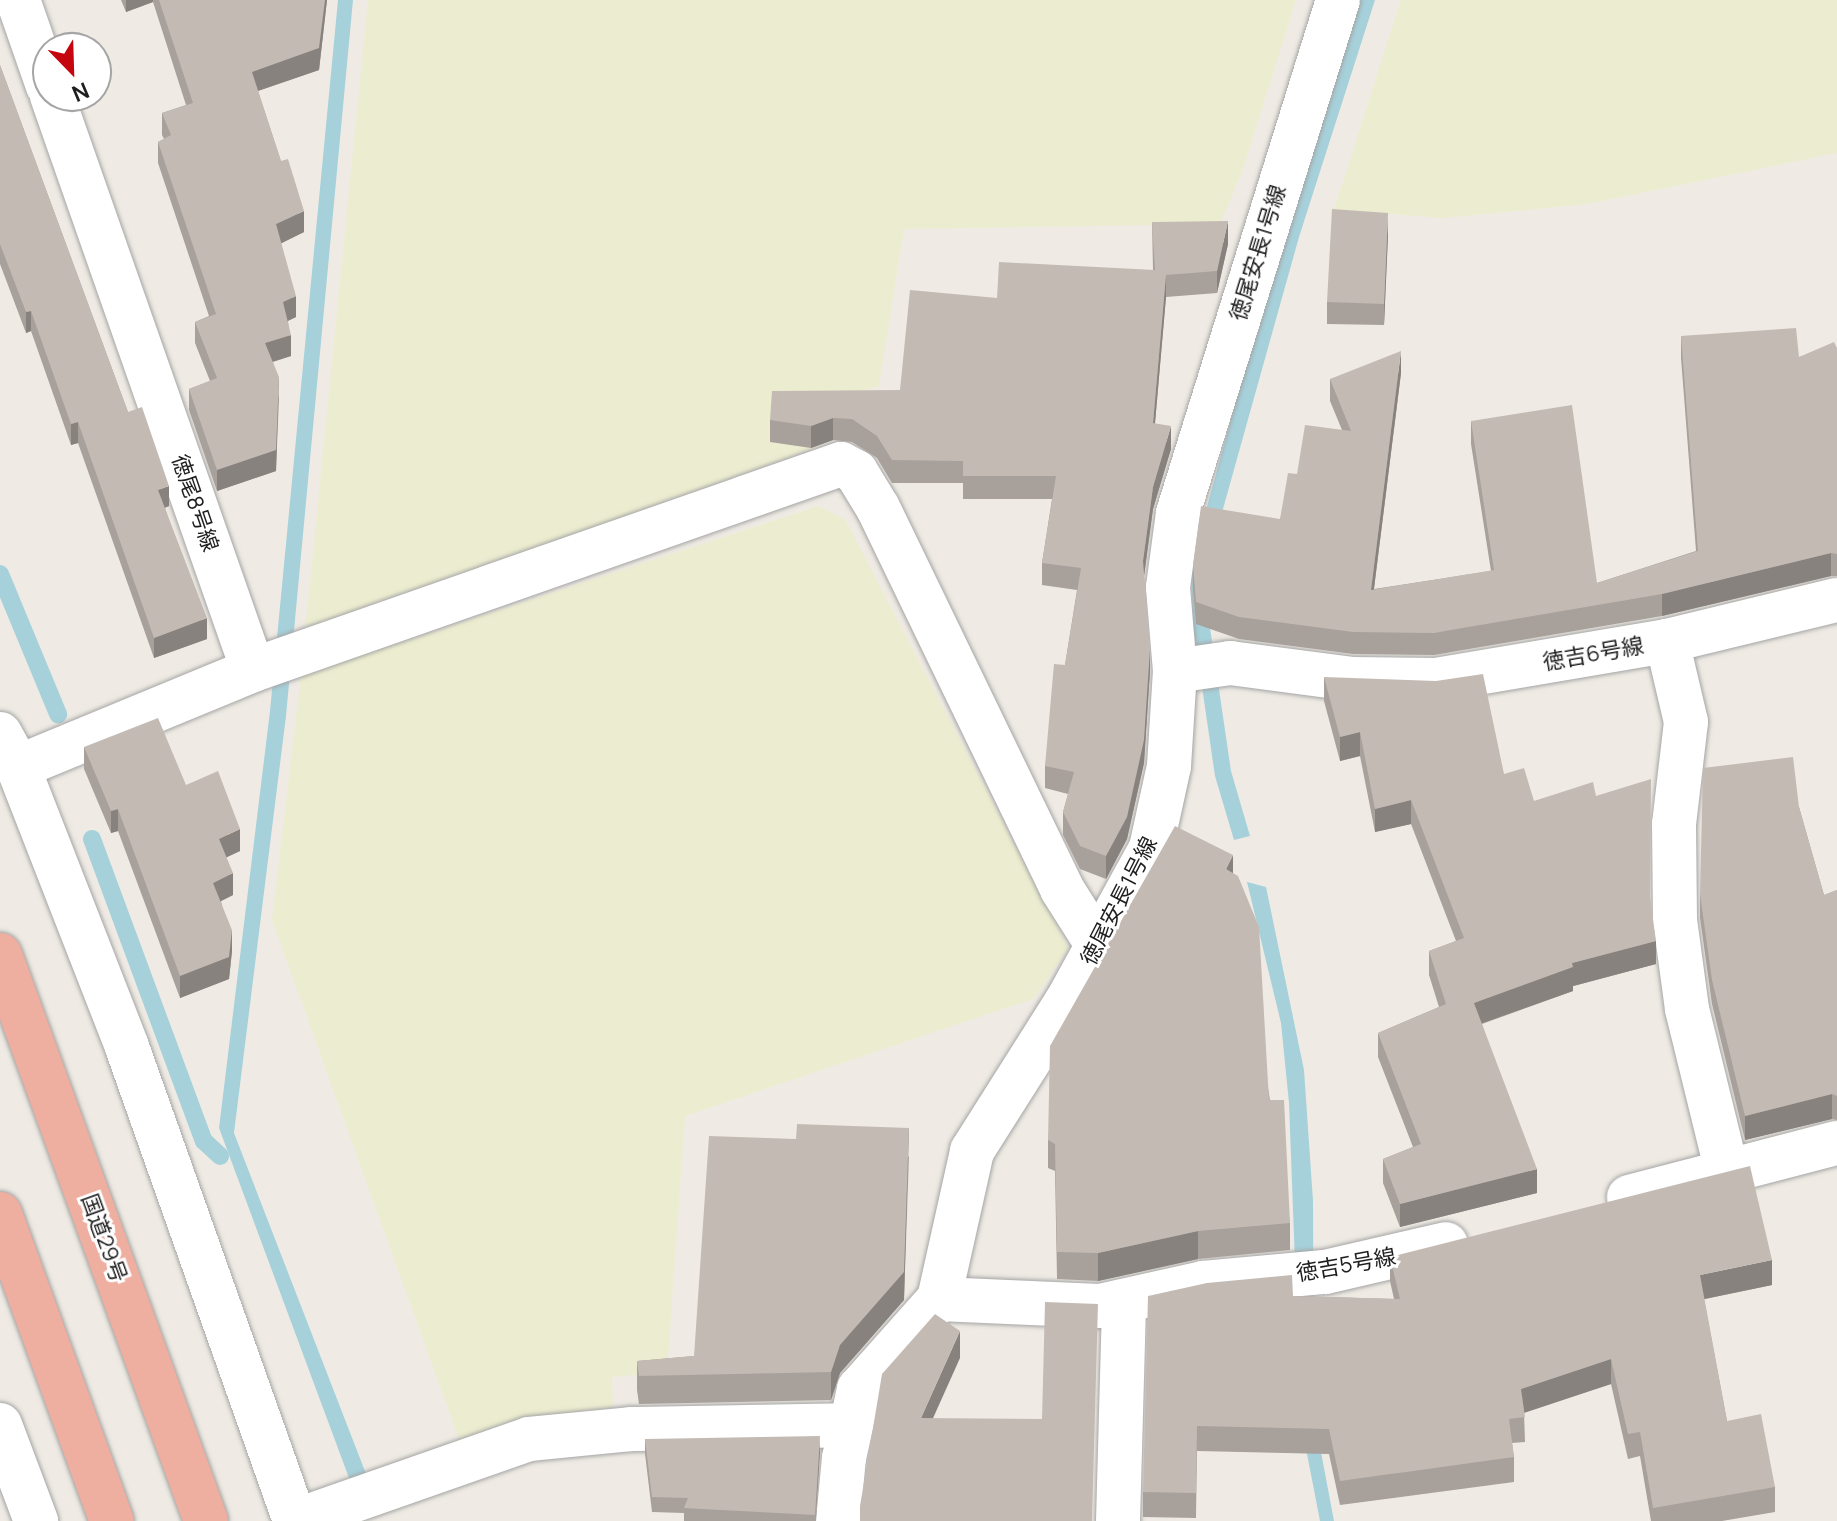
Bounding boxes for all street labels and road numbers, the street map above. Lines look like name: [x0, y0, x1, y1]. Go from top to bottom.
street label: 徳尾安長1号線: [1225, 182, 1291, 324]
street label: 徳尾8号線: [166, 451, 224, 555]
street label: 徳吉6号線: [1541, 632, 1645, 676]
street label: 徳尾安長1号線: [1075, 832, 1163, 970]
street label: 国道29号: [76, 1190, 132, 1286]
street label: 徳吉5号線: [1294, 1243, 1398, 1287]

